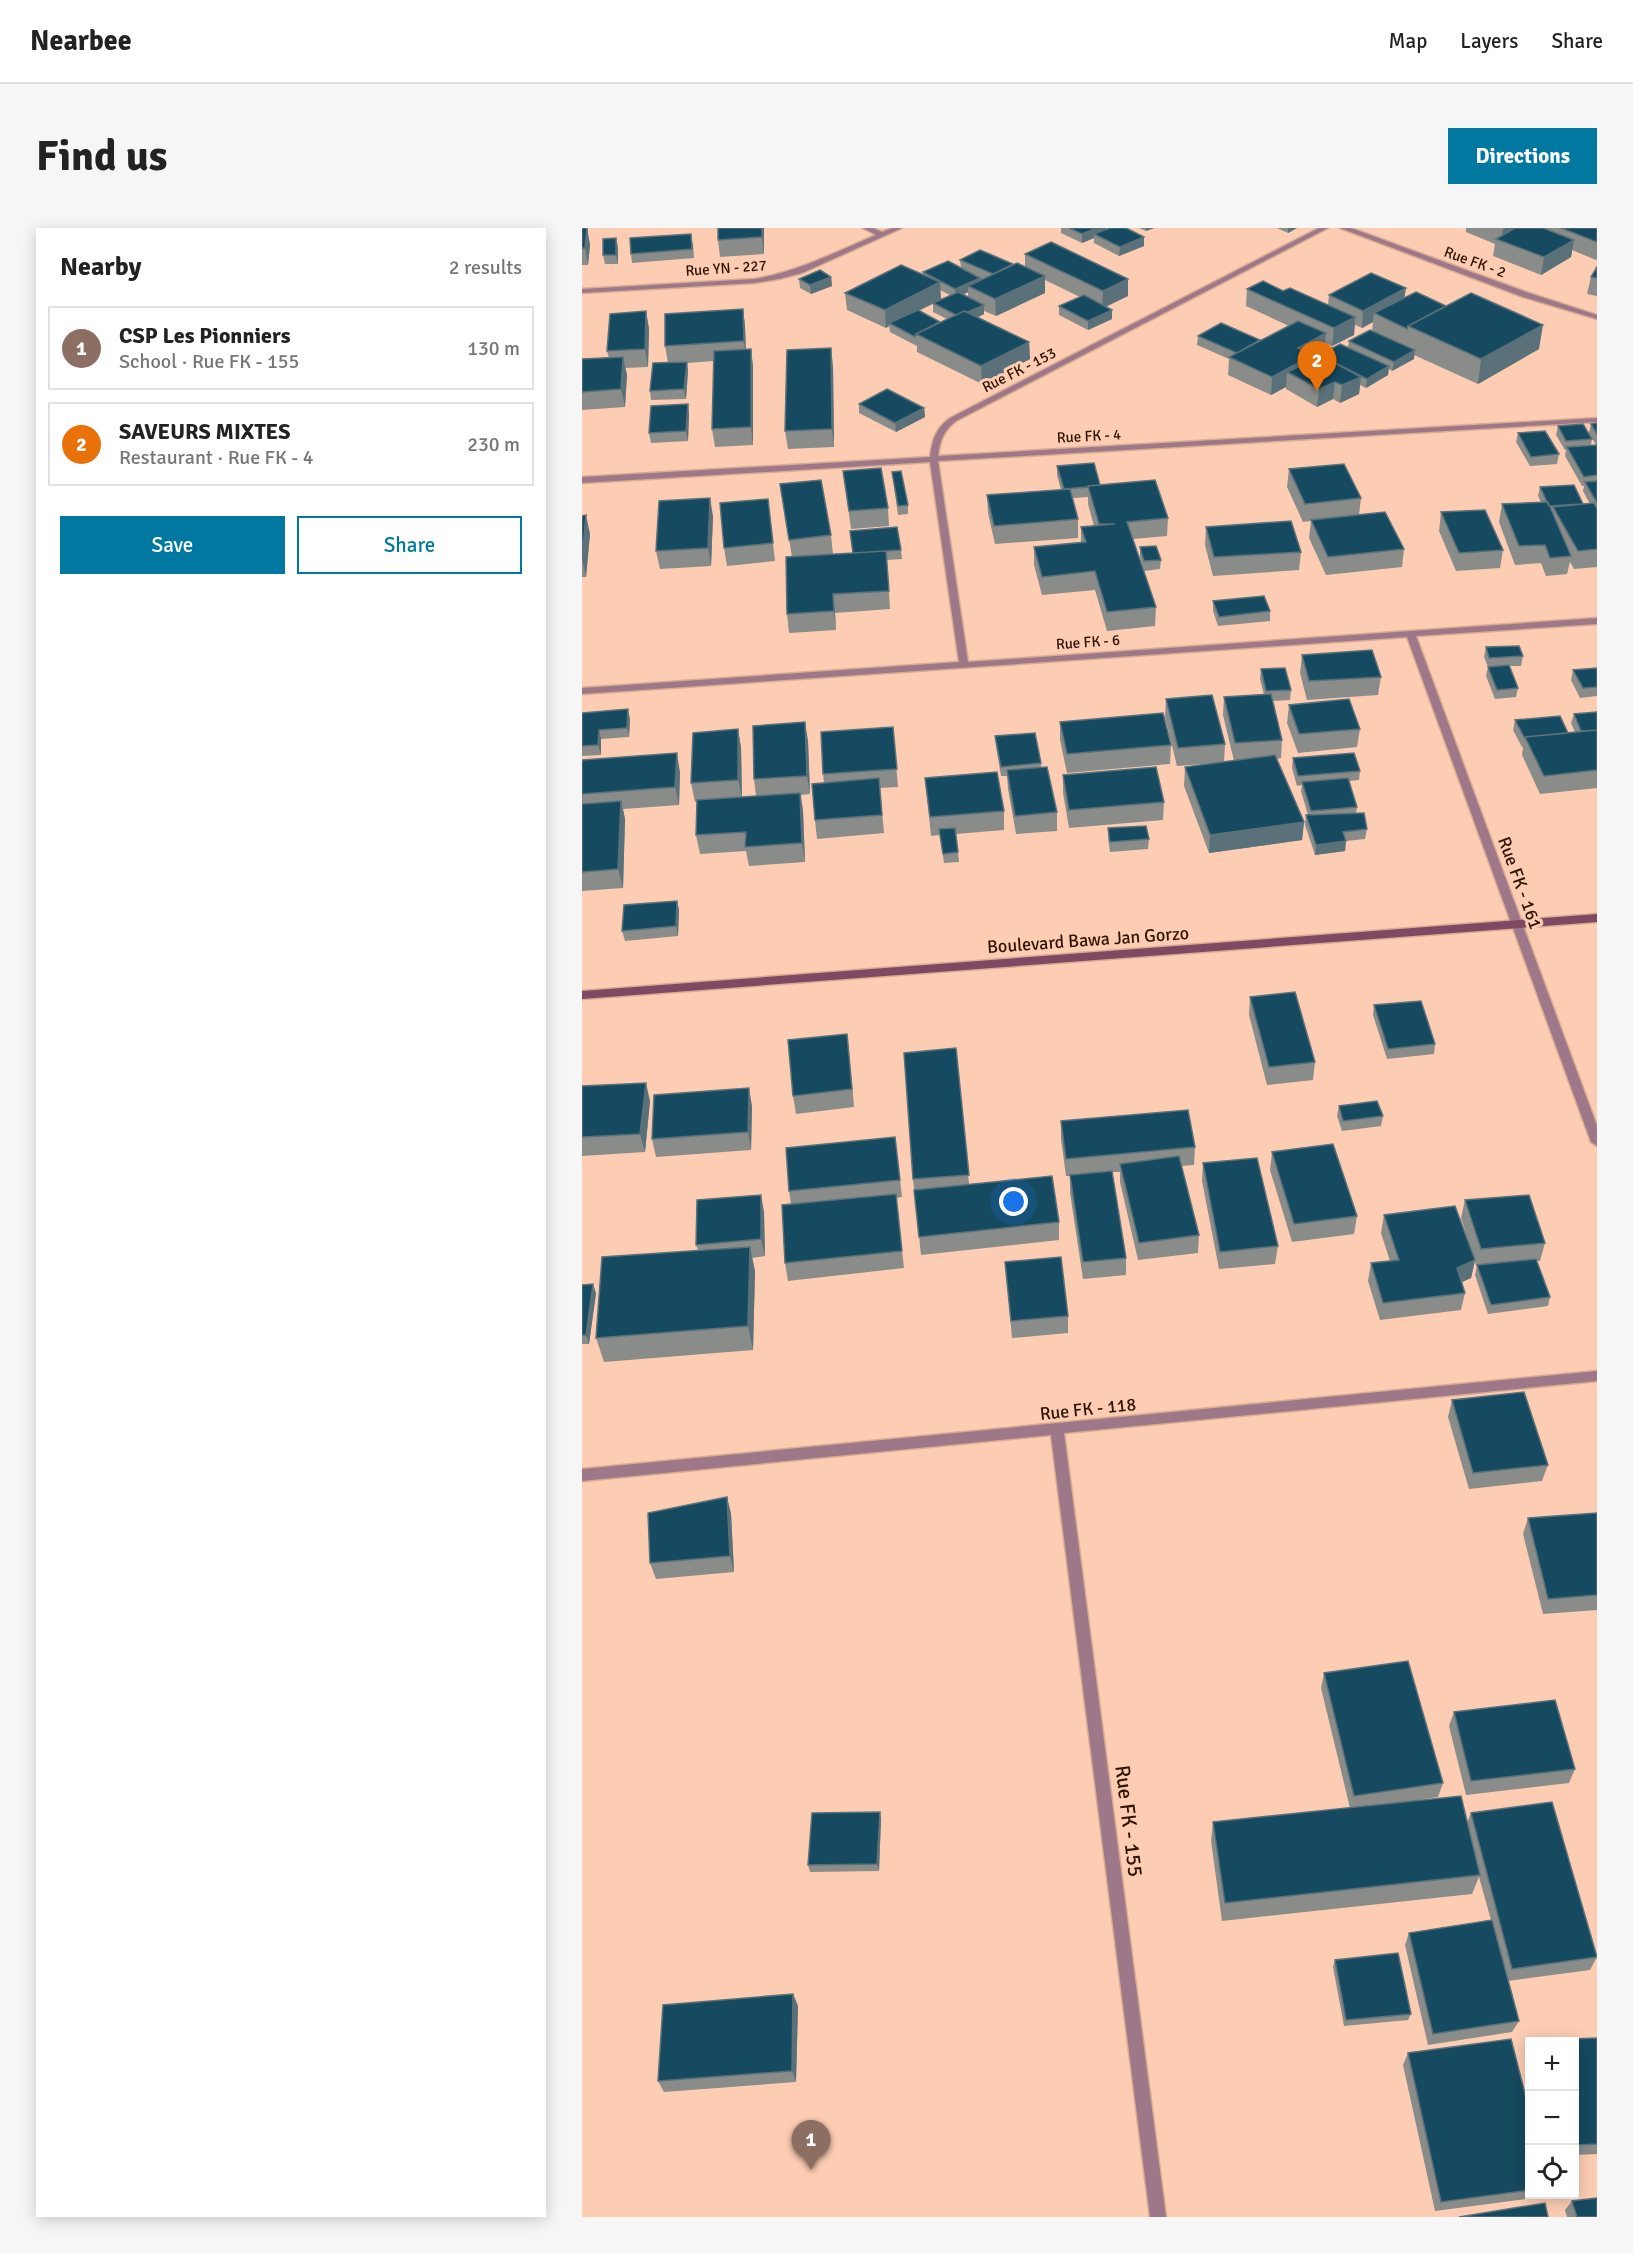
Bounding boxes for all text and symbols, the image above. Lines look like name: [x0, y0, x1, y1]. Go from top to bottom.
text: Nearbee: [30, 24, 132, 58]
text: Map: [1389, 28, 1427, 54]
text: Layers: [1460, 28, 1518, 54]
text: Share: [1551, 28, 1603, 54]
button: Directions: [1448, 128, 1597, 184]
text: Find us: [36, 131, 167, 182]
street label: Rue FK - 2: [1442, 243, 1508, 281]
text: Nearby: [60, 251, 141, 283]
text: 2 results: [449, 255, 522, 280]
street label: Rue YN - 227: [685, 256, 767, 280]
text: CSP Les Pionniers: [119, 322, 290, 349]
text: 1: [76, 336, 87, 361]
text: 130 m: [467, 336, 520, 361]
pin: 2: [1298, 342, 1336, 391]
street label: Rue FK - 153: [979, 344, 1059, 396]
text: School · Rue FK - 155: [119, 349, 299, 374]
text: SAVEURS MIXTES: [119, 418, 290, 445]
street label: Rue FK - 4: [1056, 425, 1122, 447]
text: 2: [76, 432, 87, 457]
text: 230 m: [467, 432, 520, 457]
text: Restaurant · Rue FK - 4: [119, 445, 314, 470]
button: Save: [60, 516, 285, 574]
button: Share: [297, 516, 522, 574]
street label: Rue FK - 6: [1055, 631, 1121, 653]
street label: Rue FK - 161: [1493, 834, 1547, 932]
street label: Boulevard Bawa Jan Gorzo: [986, 922, 1190, 958]
your location: [999, 1187, 1028, 1216]
street label: Rue FK - 118: [1039, 1393, 1137, 1425]
street label: Rue FK - 155: [1109, 1763, 1149, 1879]
map controls: [1525, 2037, 1579, 2199]
button: +: [1525, 2037, 1579, 2091]
button: −: [1525, 2091, 1579, 2145]
pin: 1: [792, 2120, 830, 2170]
button: locate: [1525, 2145, 1579, 2199]

